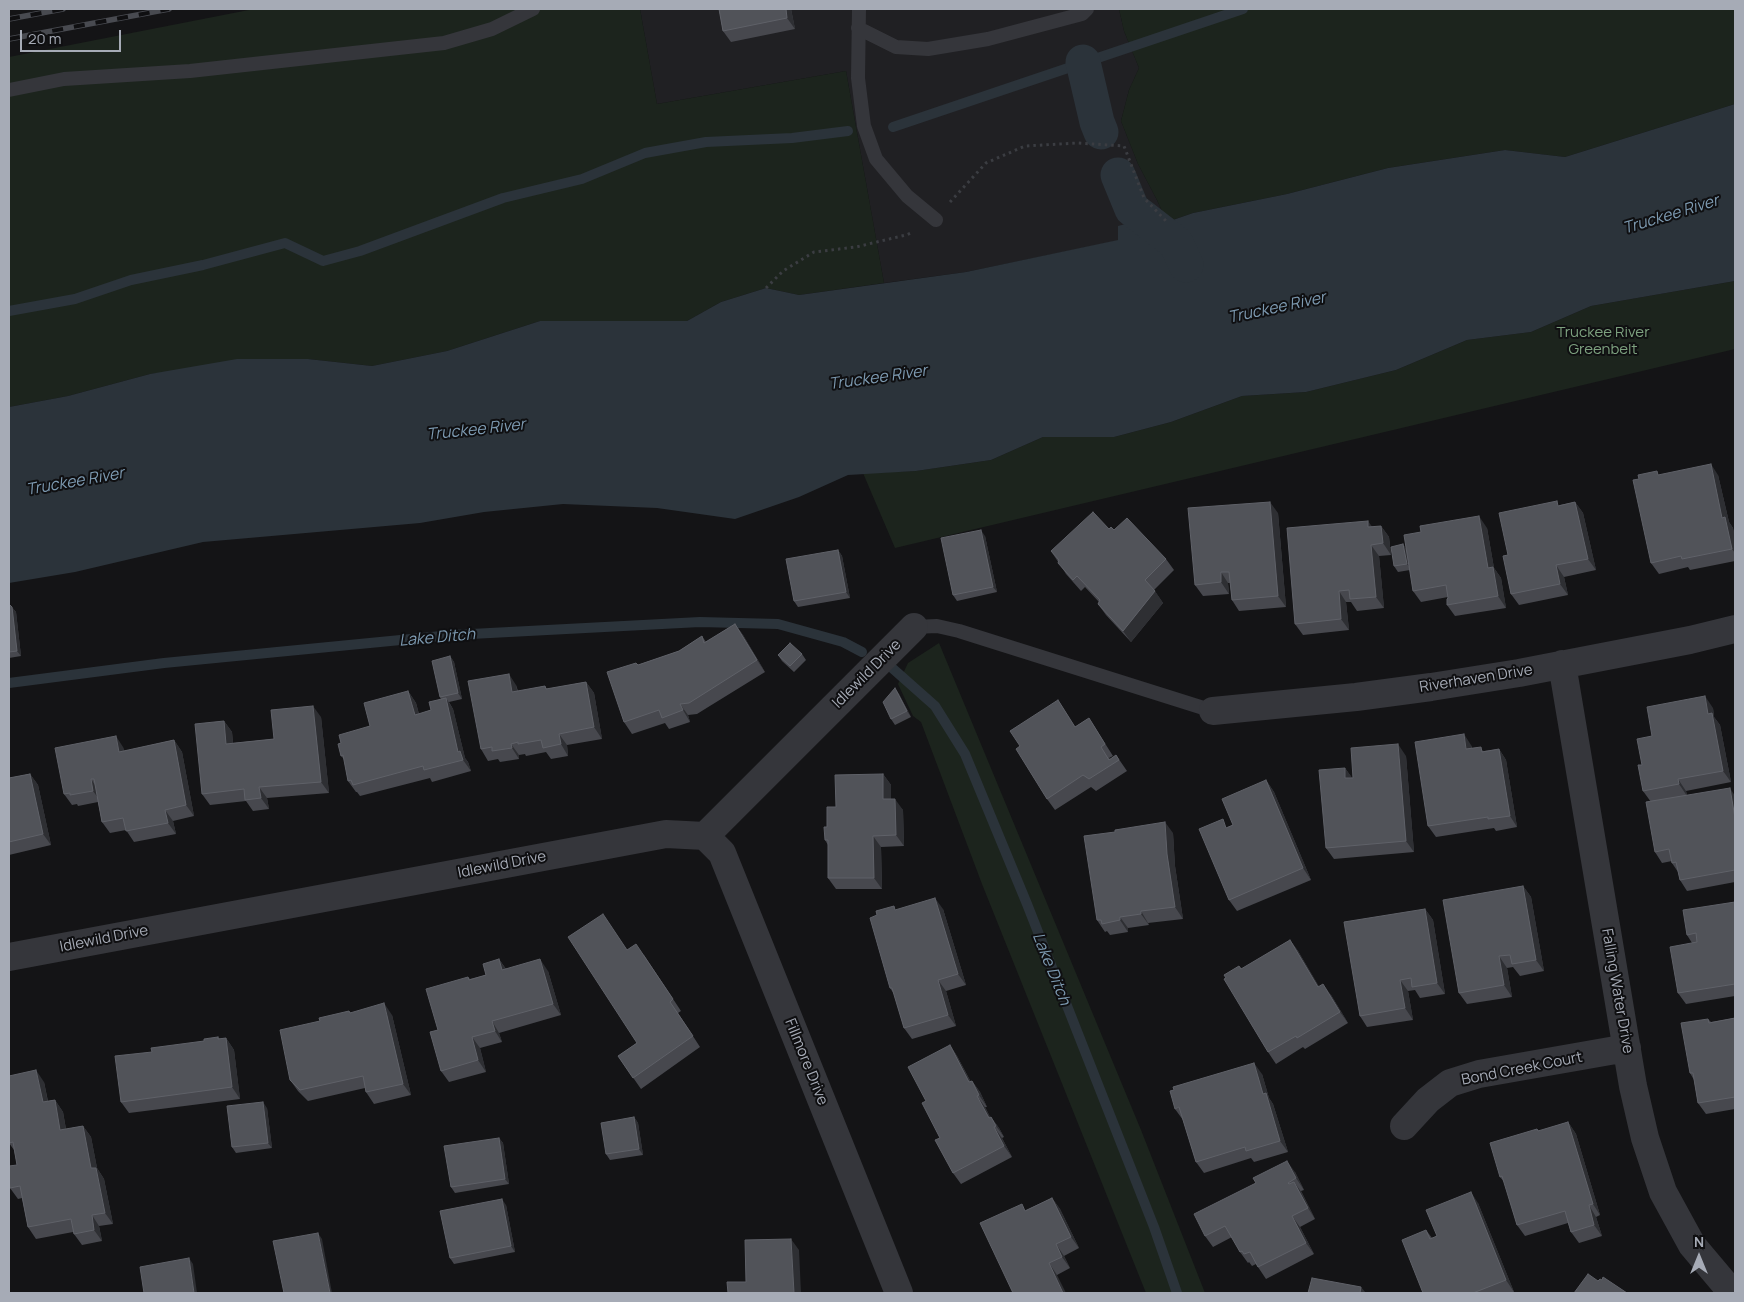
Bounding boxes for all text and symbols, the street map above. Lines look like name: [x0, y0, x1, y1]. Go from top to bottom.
scale bar: [22, 20, 124, 52]
text: 20 m: [28, 28, 61, 49]
water label: Truckee River: [1621, 191, 1721, 239]
water label: Truckee River: [1226, 288, 1328, 328]
park label: Truckee River Greenbelt: [1556, 324, 1650, 359]
water label: Truckee River: [827, 362, 929, 394]
water label: Truckee River: [426, 415, 526, 445]
water label: Truckee River: [24, 464, 126, 500]
water label: Lake Ditch: [398, 625, 476, 651]
street label: Idlewild Drive: [829, 636, 905, 712]
street label: Riverhaven Drive: [1418, 661, 1534, 697]
street label: Idlewild Drive: [456, 848, 548, 882]
street label: Idlewild Drive: [58, 922, 150, 956]
street label: Falling Water Drive: [1597, 927, 1637, 1055]
water label: Lake Ditch: [1028, 930, 1074, 1008]
street label: Fillmore Drive: [780, 1016, 832, 1108]
street label: Bond Creek Court: [1460, 1048, 1584, 1090]
north arrow: [1674, 1232, 1724, 1282]
text: N: [1694, 1232, 1704, 1251]

